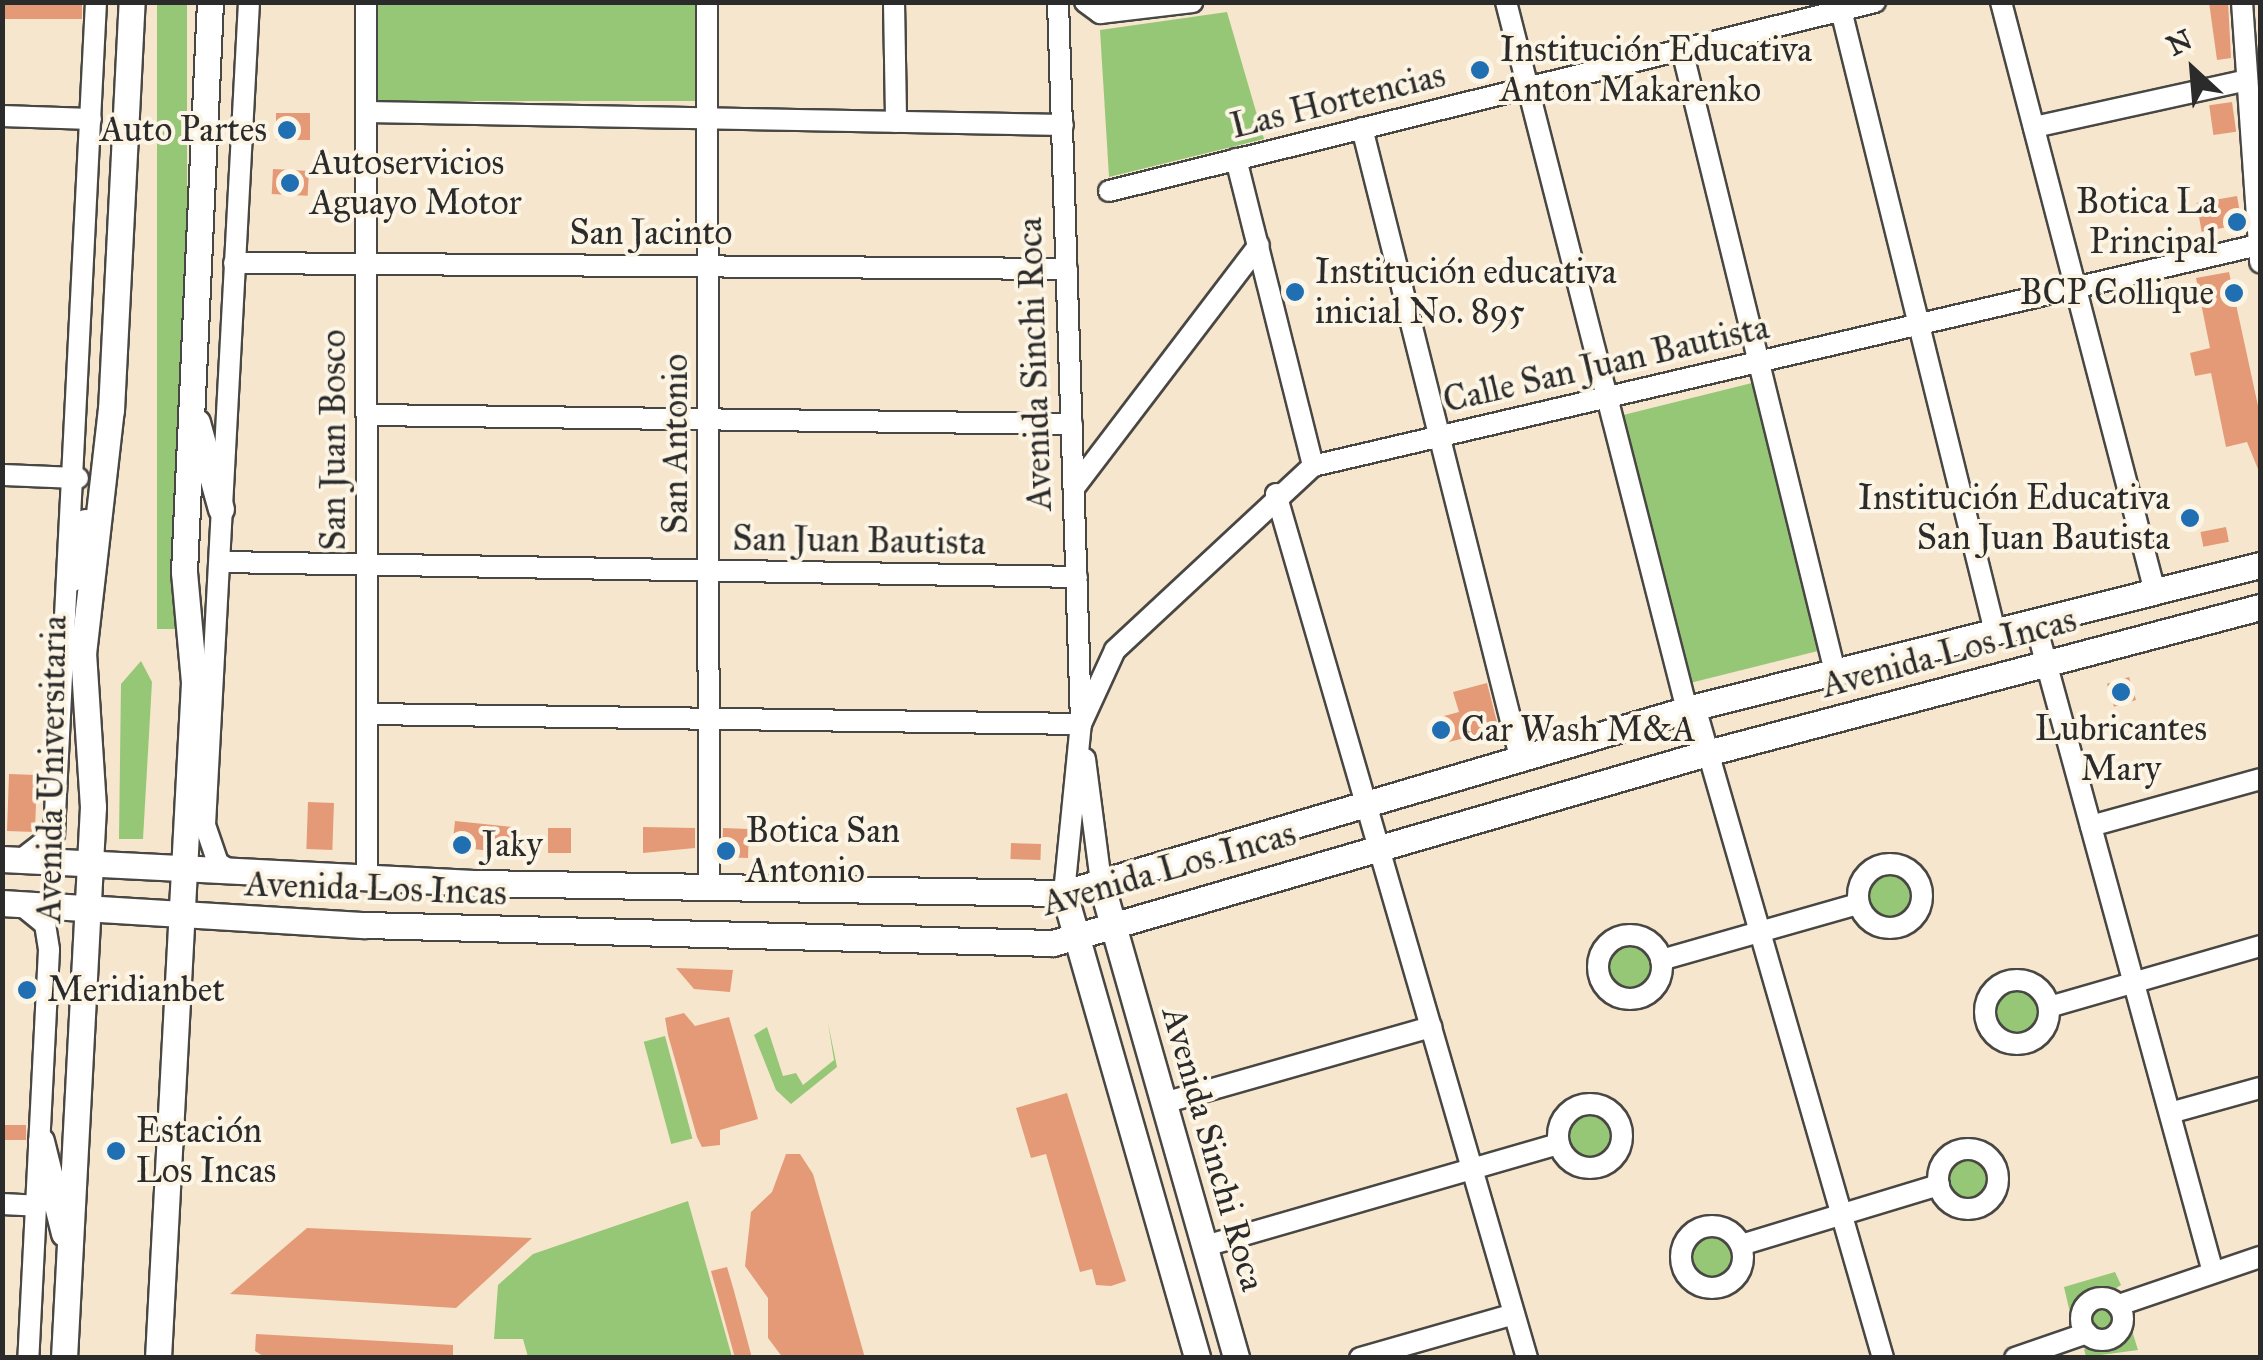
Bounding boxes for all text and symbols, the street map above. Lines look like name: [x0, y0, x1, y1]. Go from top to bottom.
north arrow: [2143, 20, 2243, 120]
text: N: [2161, 22, 2198, 64]
place label: Institución Educativa Anton Makarenko: [1500, 29, 1812, 111]
street label: Las Hortencias: [1226, 54, 1450, 148]
marker: Institución Educativa Anton Makarenko: [1469, 59, 1491, 81]
place label: Auto Partes: [100, 109, 267, 151]
marker: Auto Partes: [276, 119, 298, 141]
place label: Autoservicios Aguayo Motor: [310, 142, 522, 224]
marker: Autoservicios Aguayo Motor: [279, 172, 301, 194]
place label: Botica La Principal: [2076, 181, 2217, 263]
marker: Botica La Principal: [2226, 211, 2248, 233]
street label: San Jacinto: [570, 212, 732, 254]
street label: Avenida Sinchi Roca: [1009, 217, 1061, 511]
place label: Institución educativa inicial No. 895: [1315, 251, 1617, 333]
place label: BCP Collique: [2019, 272, 2214, 314]
marker: Institución educativa inicial No. 895: [1284, 281, 1306, 303]
marker: BCP Collique: [2223, 282, 2245, 304]
street label: Calle San Juan Bautista: [1439, 306, 1773, 422]
street label: San Juan Bosco: [313, 329, 355, 551]
street label: San Antonio: [655, 354, 697, 534]
place label: Institución Educativa San Juan Bautista: [1858, 477, 2170, 559]
marker: Institución Educativa San Juan Bautista: [2179, 507, 2201, 529]
street label: San Juan Bautista: [732, 518, 986, 564]
street label: Avenida Los Incas: [1817, 599, 2081, 707]
street label: Avenida Universitaria: [28, 615, 76, 923]
marker: Lubricantes Mary: [2110, 681, 2132, 703]
place label: Lubricantes Mary: [2035, 708, 2207, 790]
place label: Car Wash M&A: [1461, 709, 1696, 751]
marker: Car Wash M&A: [1430, 719, 1452, 741]
place label: Botica San Antonio: [746, 810, 900, 892]
street label: Avenida Los Incas: [1037, 813, 1301, 925]
place label: Jaky: [482, 824, 543, 866]
marker: Jaky: [451, 834, 473, 856]
marker: Botica San Antonio: [715, 840, 737, 862]
street label: Avenida Los Incas: [244, 863, 508, 915]
place label: Meridianbet: [47, 969, 225, 1011]
marker: Meridianbet: [16, 979, 38, 1001]
street label: Avenida Sinchi Roca: [1152, 1002, 1274, 1296]
place label: Estación Los Incas: [136, 1110, 276, 1192]
marker: Estación Los Incas: [105, 1140, 127, 1162]

